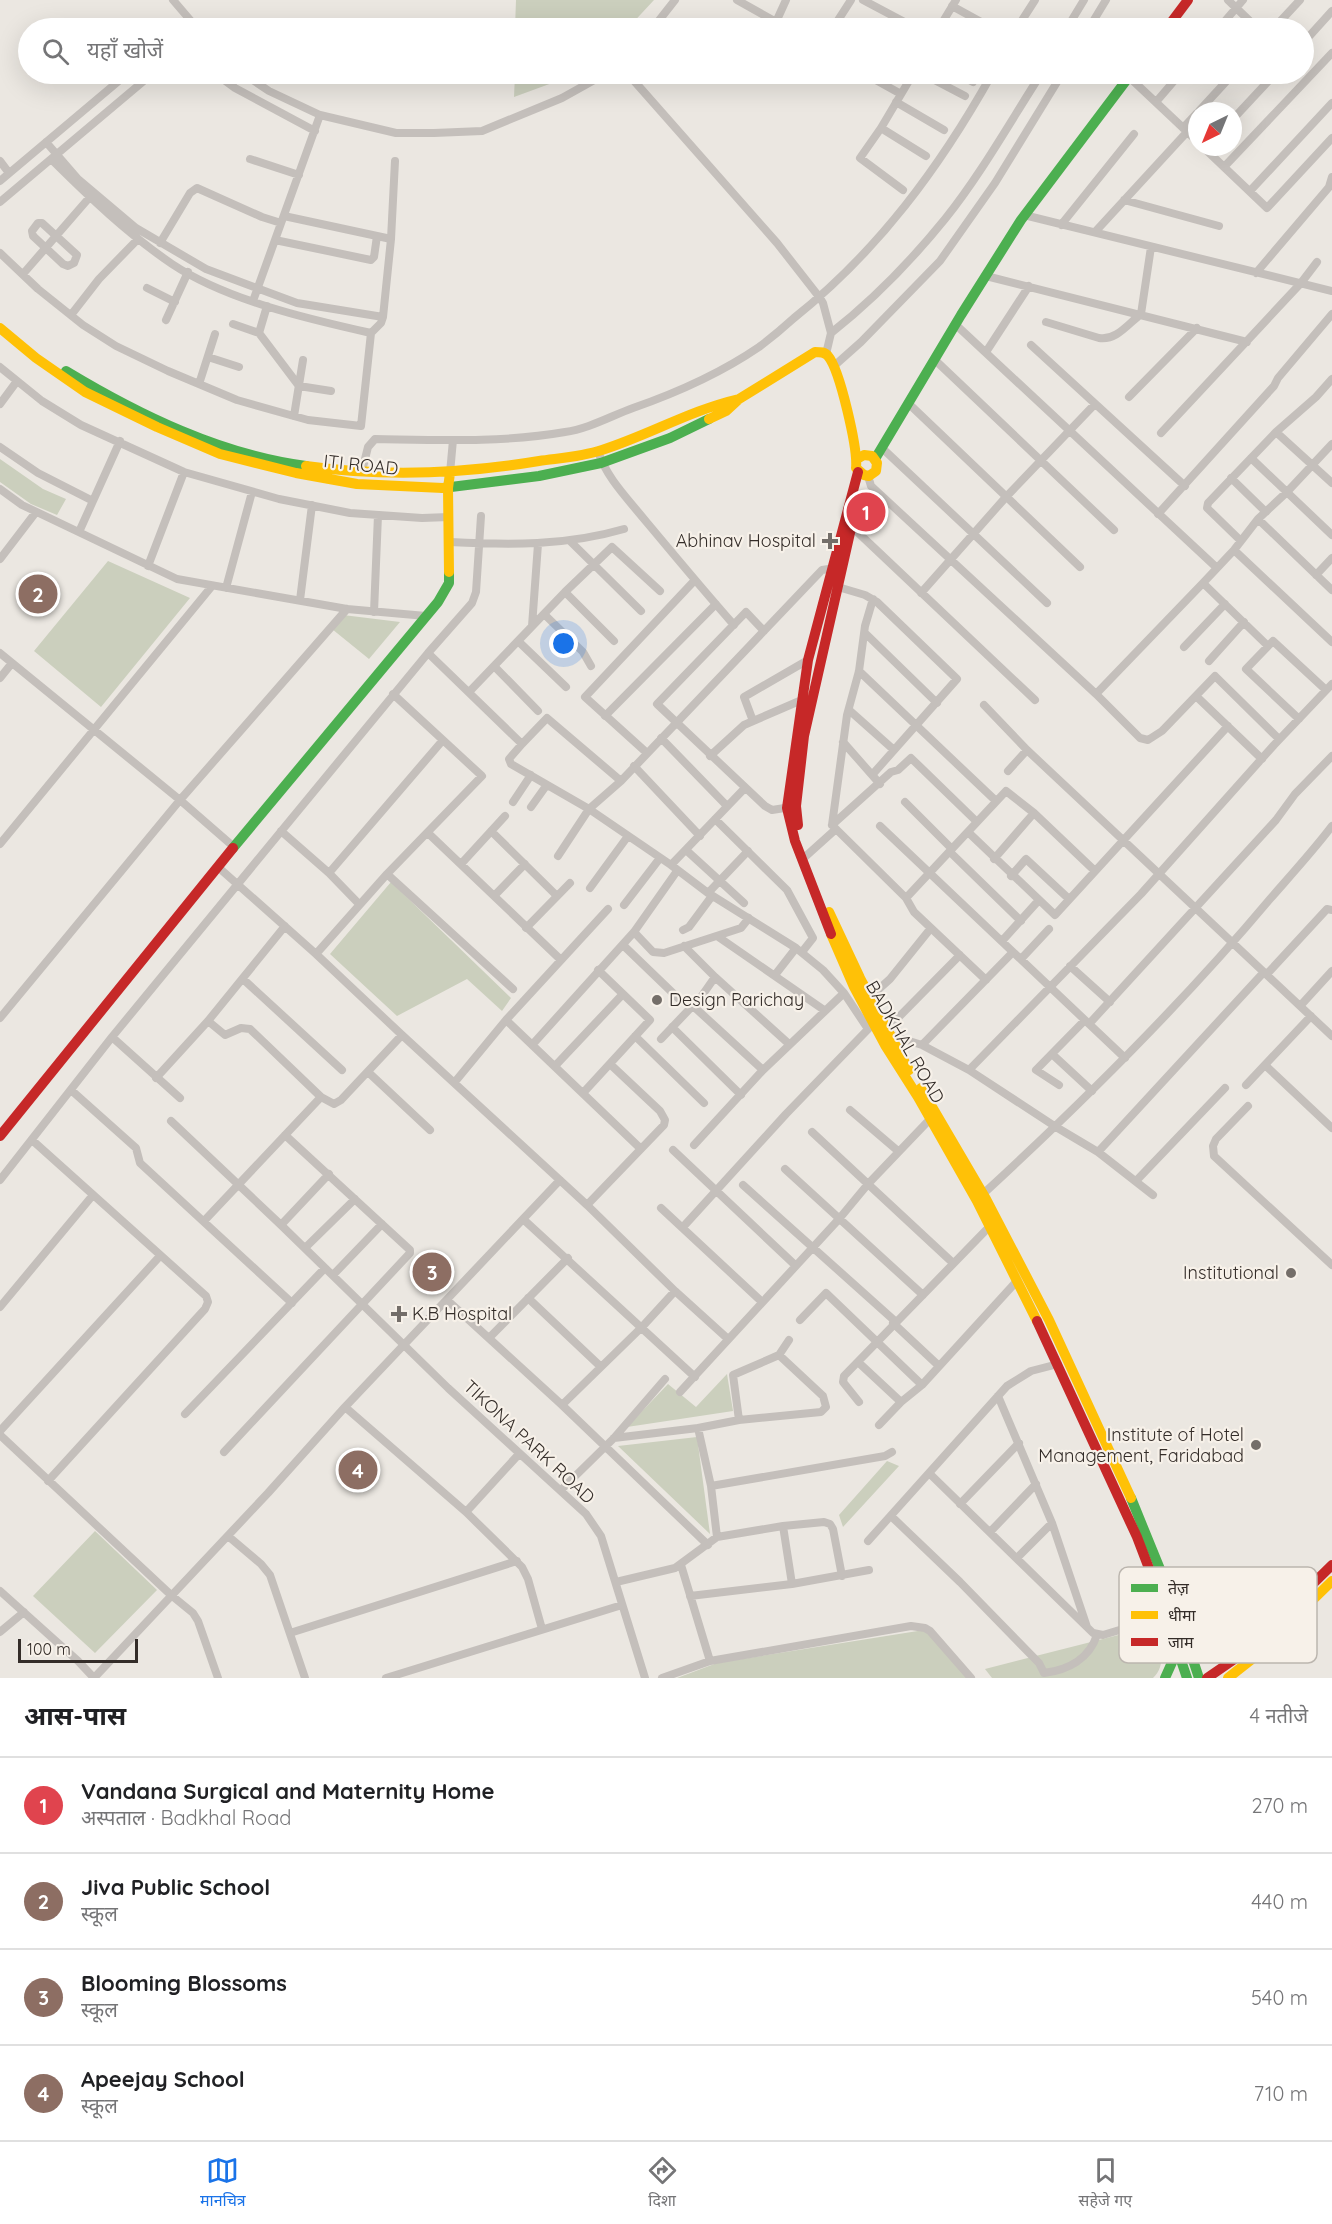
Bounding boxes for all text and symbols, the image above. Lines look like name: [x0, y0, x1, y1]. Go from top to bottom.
search box: [18, 18, 1314, 84]
icon: search: [39, 35, 72, 68]
text: यहाँ खोजें: [87, 36, 163, 64]
north arrow: [1188, 102, 1242, 156]
street label: ITI ROAD: [323, 449, 400, 480]
pin: 1: [846, 490, 886, 534]
place label: Abhinav Hospital: [676, 529, 816, 552]
marker: Abhinav Hospital: [821, 532, 839, 550]
pin: 2: [18, 572, 57, 616]
your location: [549, 629, 578, 658]
street label: BADKHAL ROAD: [861, 976, 950, 1107]
place label: Design Parichay: [669, 988, 804, 1011]
marker: Design Parichay: [650, 993, 664, 1007]
pin: 3: [412, 1250, 452, 1294]
place label: Institutional: [1183, 1261, 1279, 1284]
marker: Institutional: [1284, 1266, 1298, 1280]
place label: K.B Hospital: [412, 1302, 512, 1325]
marker: K.B Hospital: [390, 1305, 408, 1323]
street label: TIKONA PARK ROAD: [459, 1375, 600, 1509]
place label: Institute of Hotel Management, Faridabad: [1038, 1423, 1244, 1467]
marker: Institute of Hotel Management, Faridabad: [1249, 1438, 1263, 1452]
pin: 4: [338, 1448, 378, 1492]
legend: [1119, 1567, 1317, 1663]
text: तेज़: [1168, 1578, 1190, 1598]
text: धीमा: [1168, 1605, 1197, 1625]
text: जाम: [1168, 1632, 1194, 1652]
scale bar: [18, 1636, 138, 1664]
text: 100 m: [27, 1639, 71, 1659]
text: आस-पास: [24, 1699, 126, 1732]
text: 4 नतीजे: [1249, 1703, 1308, 1728]
text: Vandana Surgical and Maternity Home: [81, 1777, 494, 1805]
text: 1: [40, 1793, 47, 1818]
text: 270 m: [1251, 1793, 1308, 1818]
text: अस्पताल · Badkhal Road: [81, 1805, 291, 1830]
text: Jiva Public School: [81, 1873, 270, 1901]
text: 2: [38, 1889, 49, 1914]
text: 440 m: [1251, 1889, 1308, 1914]
text: स्कूल: [81, 1901, 118, 1926]
text: Blooming Blossoms: [81, 1969, 287, 1997]
text: 3: [38, 1985, 49, 2010]
text: 540 m: [1251, 1985, 1308, 2010]
text: स्कूल: [81, 1997, 118, 2022]
text: Apeejay School: [81, 2065, 245, 2093]
text: 4: [38, 2081, 49, 2106]
text: 710 m: [1254, 2081, 1308, 2106]
text: स्कूल: [81, 2093, 118, 2118]
tab: मानचित्र: [200, 2154, 246, 2213]
tab: दिशा: [646, 2154, 679, 2213]
tab: सहेजे गए: [1079, 2154, 1132, 2213]

